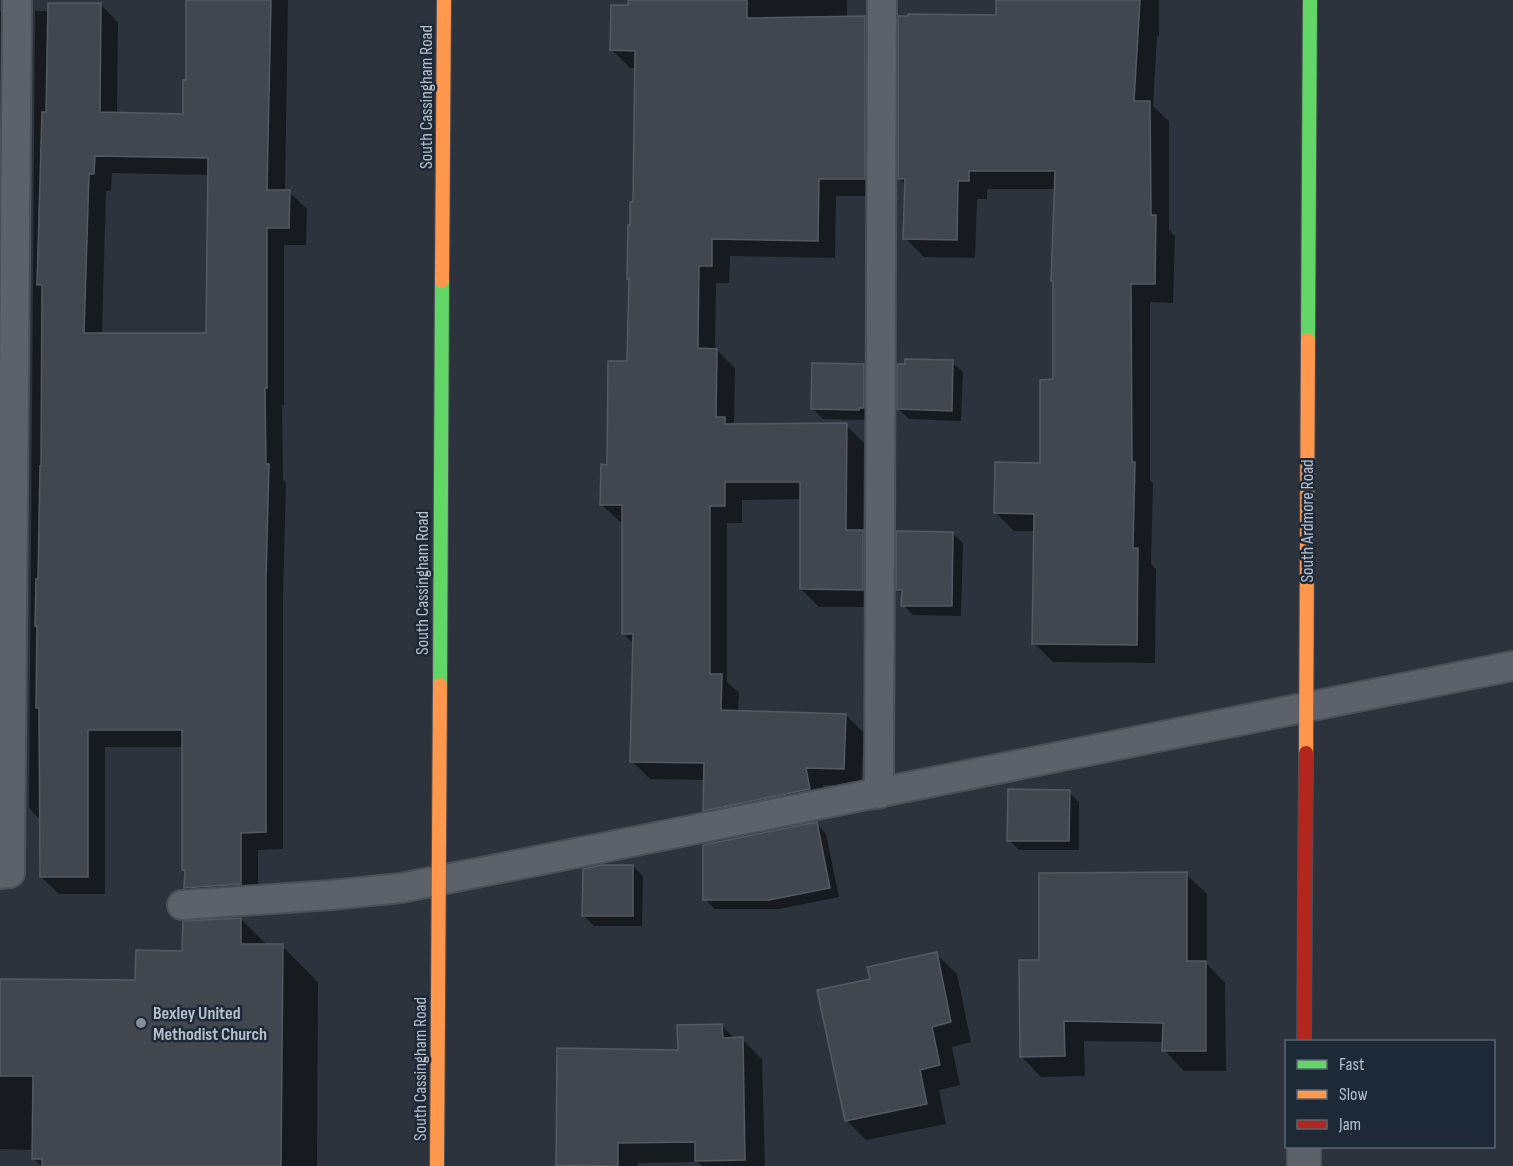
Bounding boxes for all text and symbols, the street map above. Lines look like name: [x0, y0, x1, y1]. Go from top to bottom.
street label: South Cassingham Road: [416, 25, 437, 169]
street label: South Ardmore Road: [1297, 459, 1318, 583]
street label: South Cassingham Road: [412, 511, 433, 655]
street label: South Cassingham Road: [410, 997, 431, 1141]
place label: Bexley United Methodist Church: [153, 1003, 267, 1045]
marker: Bexley United Methodist Church: [134, 1016, 148, 1030]
legend: [1285, 1040, 1495, 1148]
text: Fast: [1339, 1054, 1365, 1075]
text: Slow: [1339, 1084, 1368, 1105]
text: Jam: [1338, 1114, 1361, 1135]

